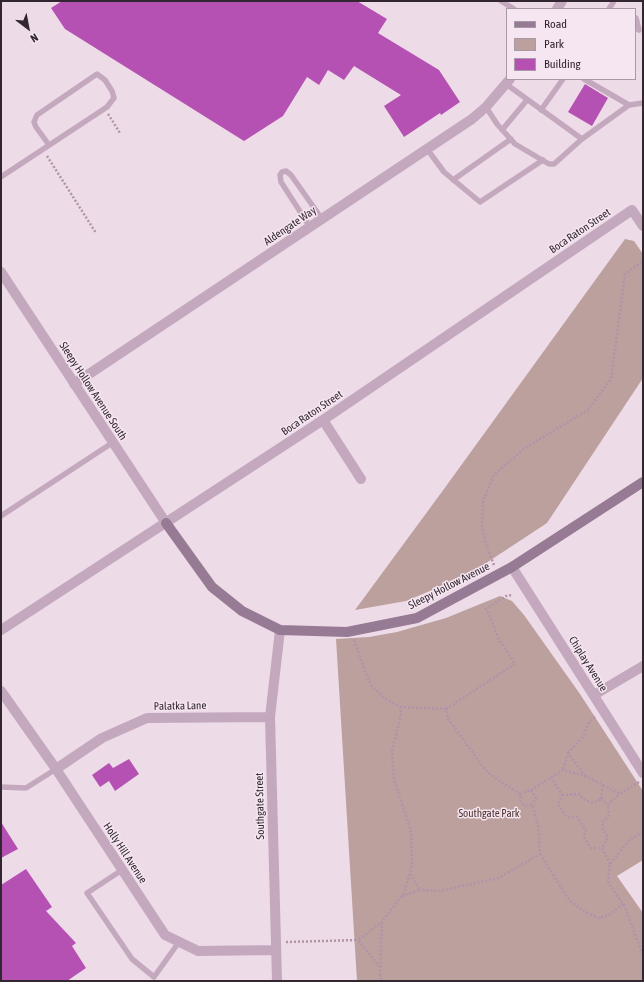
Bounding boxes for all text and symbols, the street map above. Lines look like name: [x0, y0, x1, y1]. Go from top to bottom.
north arrow: [8, 8, 48, 48]
legend: [506, 8, 636, 80]
text: Road: [544, 17, 567, 31]
text: N: [28, 31, 40, 45]
text: Park: [544, 37, 564, 51]
text: Building: [544, 57, 581, 71]
street label: Aldengate Way: [261, 204, 319, 248]
street label: Boca Raton Street: [547, 206, 613, 256]
street label: Sleepy Hollow Avenue South: [56, 339, 130, 443]
street label: Boca Raton Street: [279, 388, 345, 438]
street label: Sleepy Hollow Avenue: [406, 560, 492, 612]
street label: Chiplay Avenue: [566, 634, 610, 694]
street label: Palatka Lane: [154, 699, 206, 713]
street label: Southgate Street: [253, 772, 267, 840]
park label: Southgate Park: [458, 807, 520, 821]
street label: Holly Hill Avenue: [100, 820, 150, 886]

